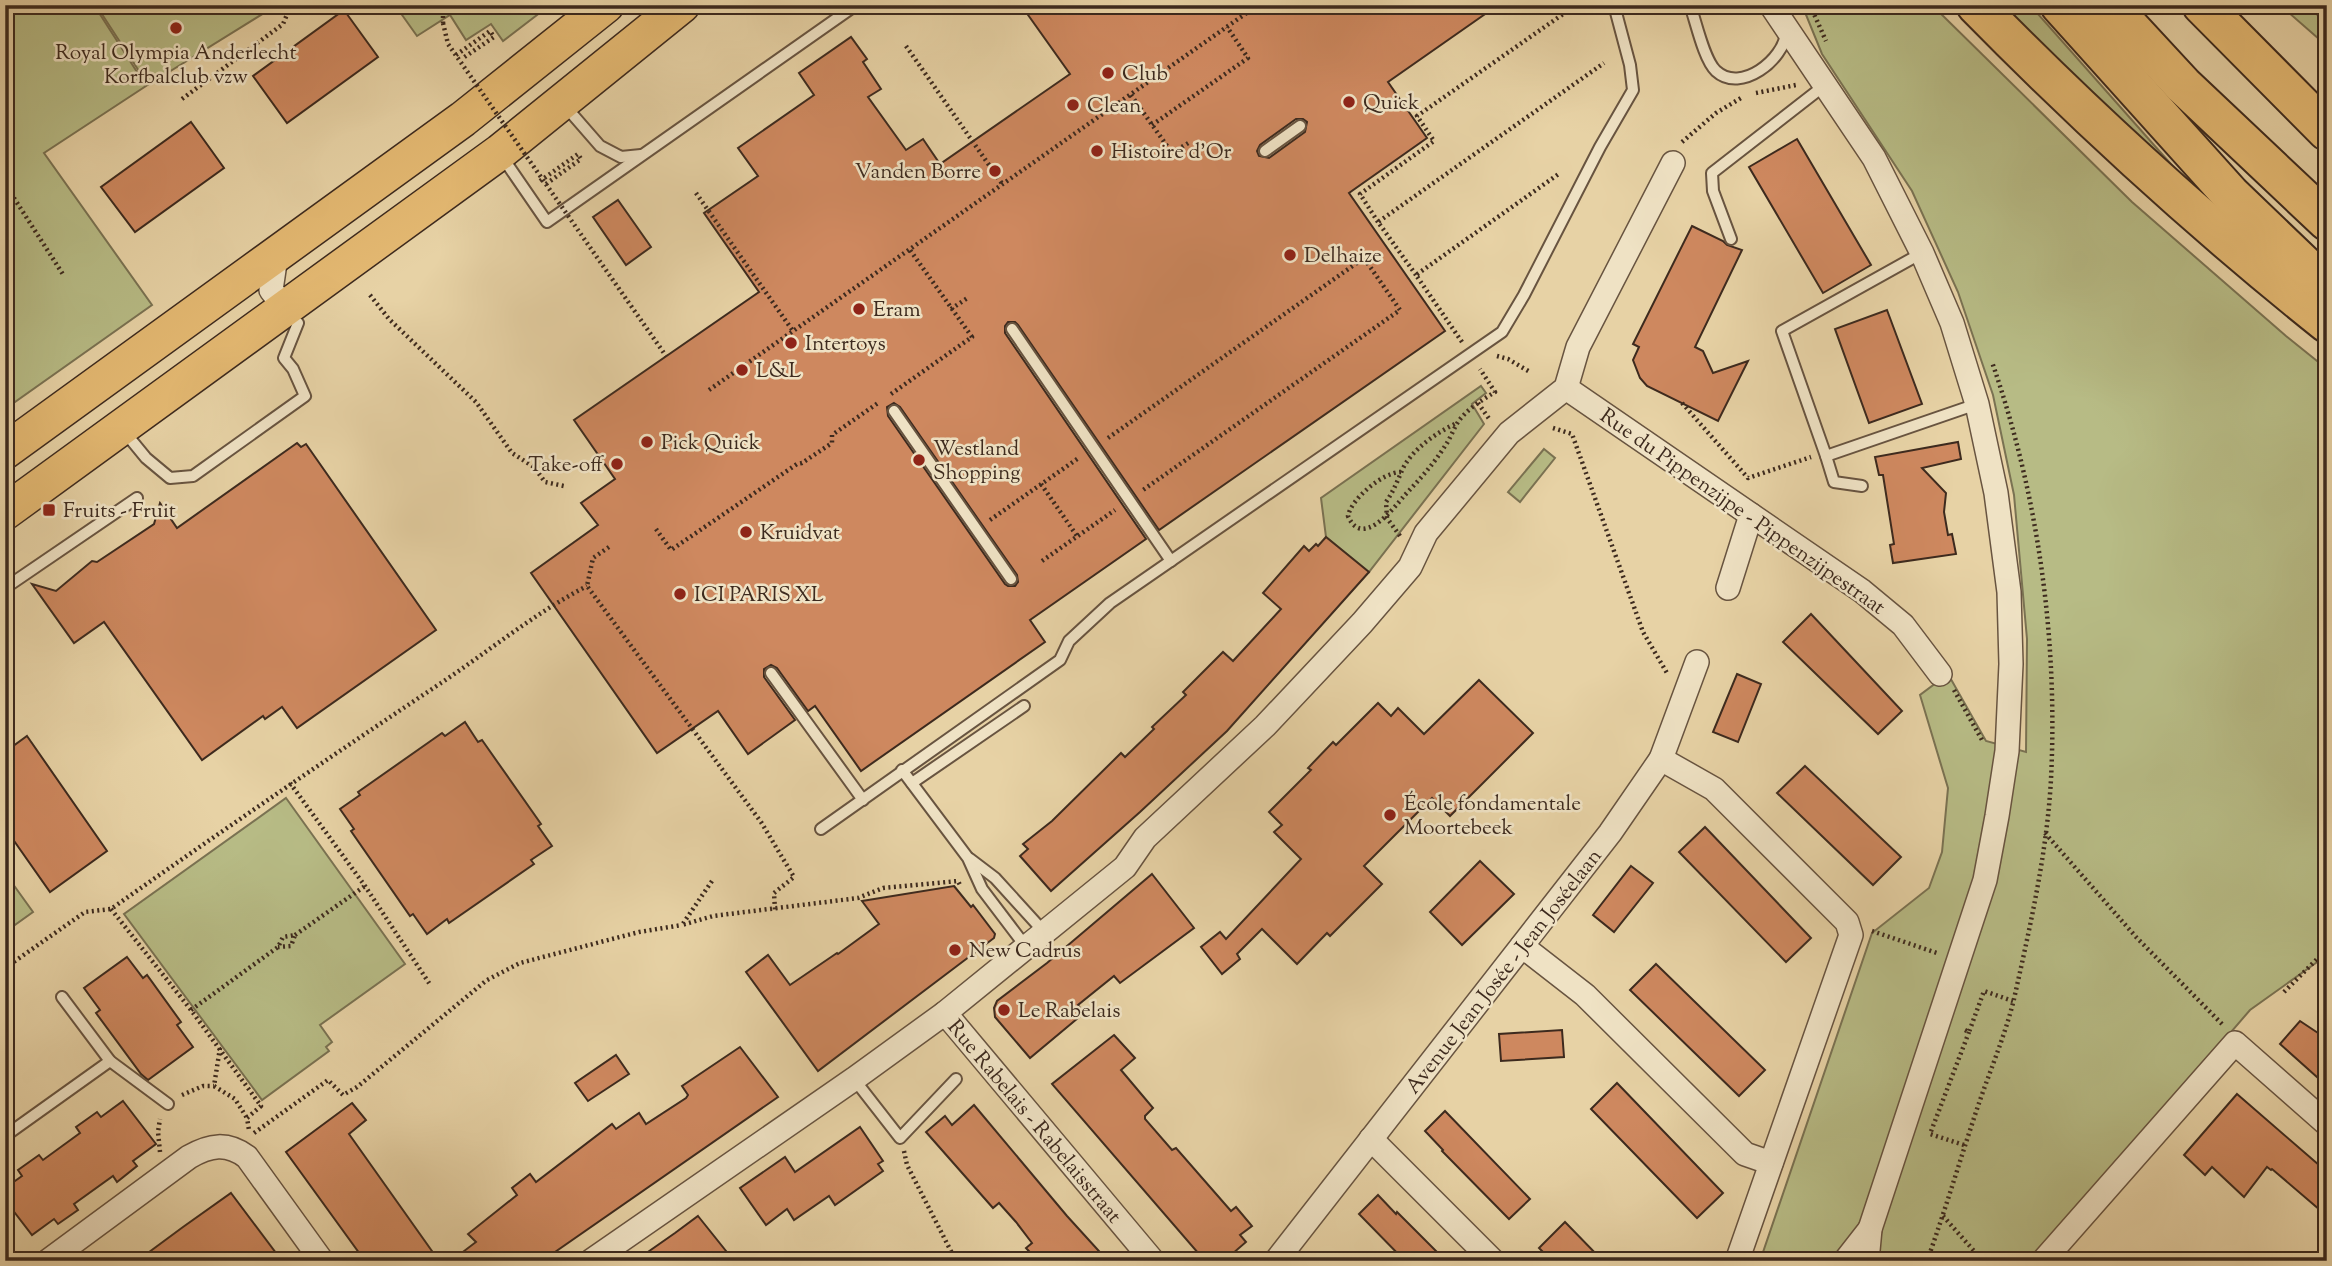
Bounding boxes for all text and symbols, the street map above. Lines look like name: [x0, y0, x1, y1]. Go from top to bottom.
marker: Royal Olympia Anderlecht Korfbalclub vzw: [168, 20, 184, 36]
place label: Royal Olympia Anderlecht Korfbalclub vzw: [55, 39, 297, 93]
place label: Club: [1122, 60, 1168, 90]
marker: Club: [1100, 65, 1116, 81]
place label: Quick: [1363, 89, 1420, 119]
place label: Clean: [1087, 92, 1141, 122]
marker: Quick: [1341, 94, 1357, 110]
marker: Clean: [1065, 97, 1081, 113]
place label: Histoire d'Or: [1111, 138, 1232, 168]
marker: Histoire d'Or: [1089, 143, 1105, 159]
place label: Vanden Borre: [855, 158, 981, 188]
marker: Vanden Borre: [987, 163, 1003, 179]
place label: Delhaize: [1304, 242, 1382, 272]
marker: Delhaize: [1282, 247, 1298, 263]
place label: Eram: [873, 296, 921, 326]
marker: Eram: [851, 301, 867, 317]
place label: Intertoys: [805, 330, 886, 360]
marker: Intertoys: [783, 335, 799, 351]
place label: L&L: [756, 357, 802, 387]
marker: L&L: [734, 362, 750, 378]
street label: Rue du Pippenzijpe - Pippenzijpestraat: [1593, 402, 1891, 623]
place label: Pick Quick: [661, 429, 761, 459]
marker: Pick Quick: [639, 434, 655, 450]
place label: Westland Shopping: [933, 435, 1020, 489]
place label: Take-off: [528, 451, 604, 481]
marker: Westland Shopping: [911, 452, 927, 468]
marker: Take-off: [609, 456, 625, 472]
place label: Fruits - Fruit: [63, 497, 176, 527]
marker: Fruits - Fruit: [41, 502, 57, 518]
place label: Kruidvat: [760, 519, 840, 549]
marker: Kruidvat: [738, 524, 754, 540]
place label: ICI PARIS XL: [694, 581, 824, 611]
marker: ICI PARIS XL: [672, 586, 688, 602]
place label: École fondamentale Moortebeek: [1404, 790, 1581, 844]
marker: École fondamentale Moortebeek: [1382, 807, 1398, 823]
street label: Avenue Jean Josée - Jean Joséelaan: [1399, 843, 1610, 1101]
place label: New Cadrus: [969, 937, 1081, 967]
marker: New Cadrus: [947, 942, 963, 958]
place label: Le Rabelais: [1018, 997, 1120, 1027]
marker: Le Rabelais: [996, 1002, 1012, 1018]
street label: Rue Rabelais - Rabelaisstraat: [939, 1014, 1128, 1231]

